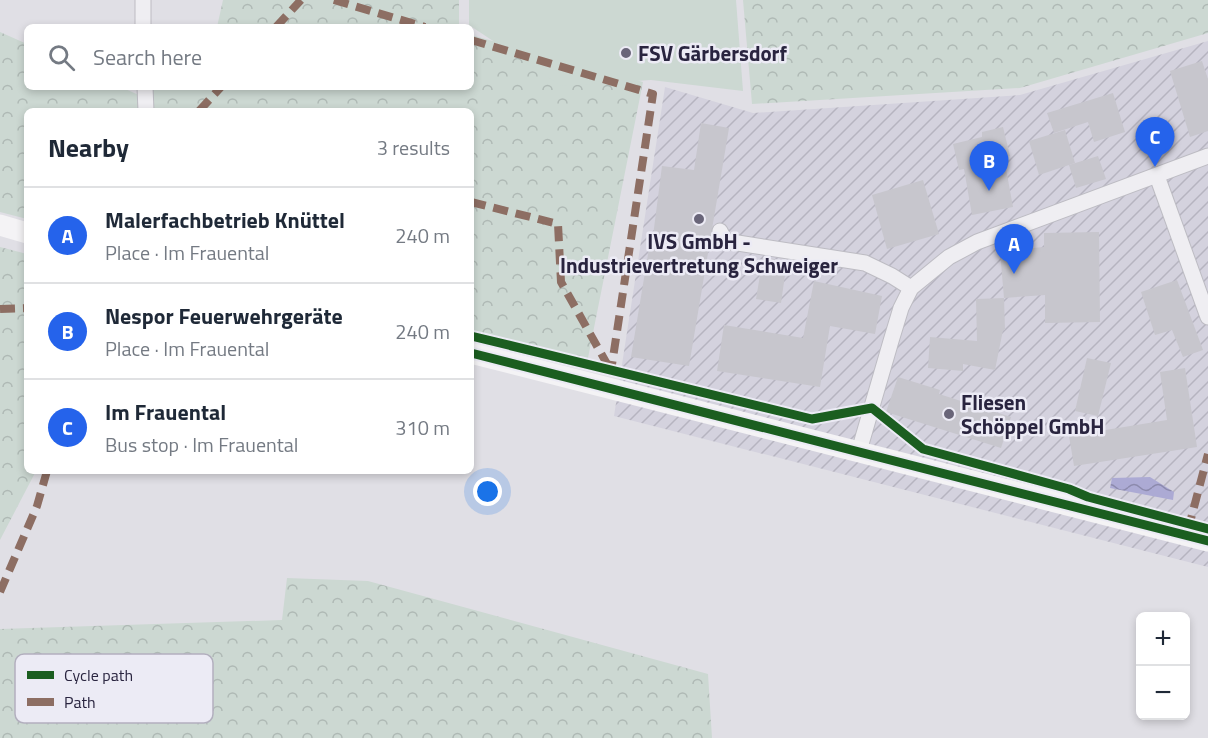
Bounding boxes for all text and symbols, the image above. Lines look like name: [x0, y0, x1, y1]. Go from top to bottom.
search box: [24, 24, 474, 90]
place label: FSV Gärbersdorf: [638, 37, 787, 69]
text: Search here: [93, 40, 202, 74]
icon: search: [45, 41, 78, 74]
marker: FSV Gärbersdorf: [619, 46, 633, 60]
pin: C: [1136, 118, 1174, 167]
text: Nearby: [48, 128, 129, 167]
text: 3 results: [377, 132, 450, 163]
pin: B: [970, 142, 1008, 191]
text: Malerfachbetrieb Knüttel: [105, 203, 345, 237]
marker: IVS GmbH - Industrievertretung Schweiger: [692, 212, 706, 226]
text: A: [61, 220, 74, 251]
text: 240 m: [395, 220, 450, 251]
pin: A: [994, 224, 1034, 274]
place label: IVS GmbH - Industrievertretung Schweiger: [560, 225, 838, 281]
text: Place · Im Frauental: [105, 237, 269, 268]
text: Nespor Feuerwehrgeräte: [105, 299, 343, 333]
text: B: [61, 316, 74, 347]
text: 240 m: [395, 316, 450, 347]
text: Place · Im Frauental: [105, 333, 269, 364]
place label: Fliesen Schöppel GmbH: [961, 386, 1104, 442]
text: Im Frauental: [105, 395, 226, 429]
marker: Fliesen Schöppel GmbH: [942, 407, 956, 421]
text: C: [62, 412, 73, 443]
text: 310 m: [395, 412, 450, 443]
text: Bus stop · Im Frauental: [105, 429, 298, 460]
your location: [473, 477, 502, 506]
map controls: [1136, 612, 1190, 720]
button: +: [1136, 612, 1190, 666]
legend: [15, 654, 213, 723]
text: Cycle path: [64, 663, 133, 687]
button: −: [1136, 666, 1190, 720]
text: Path: [64, 690, 96, 714]

